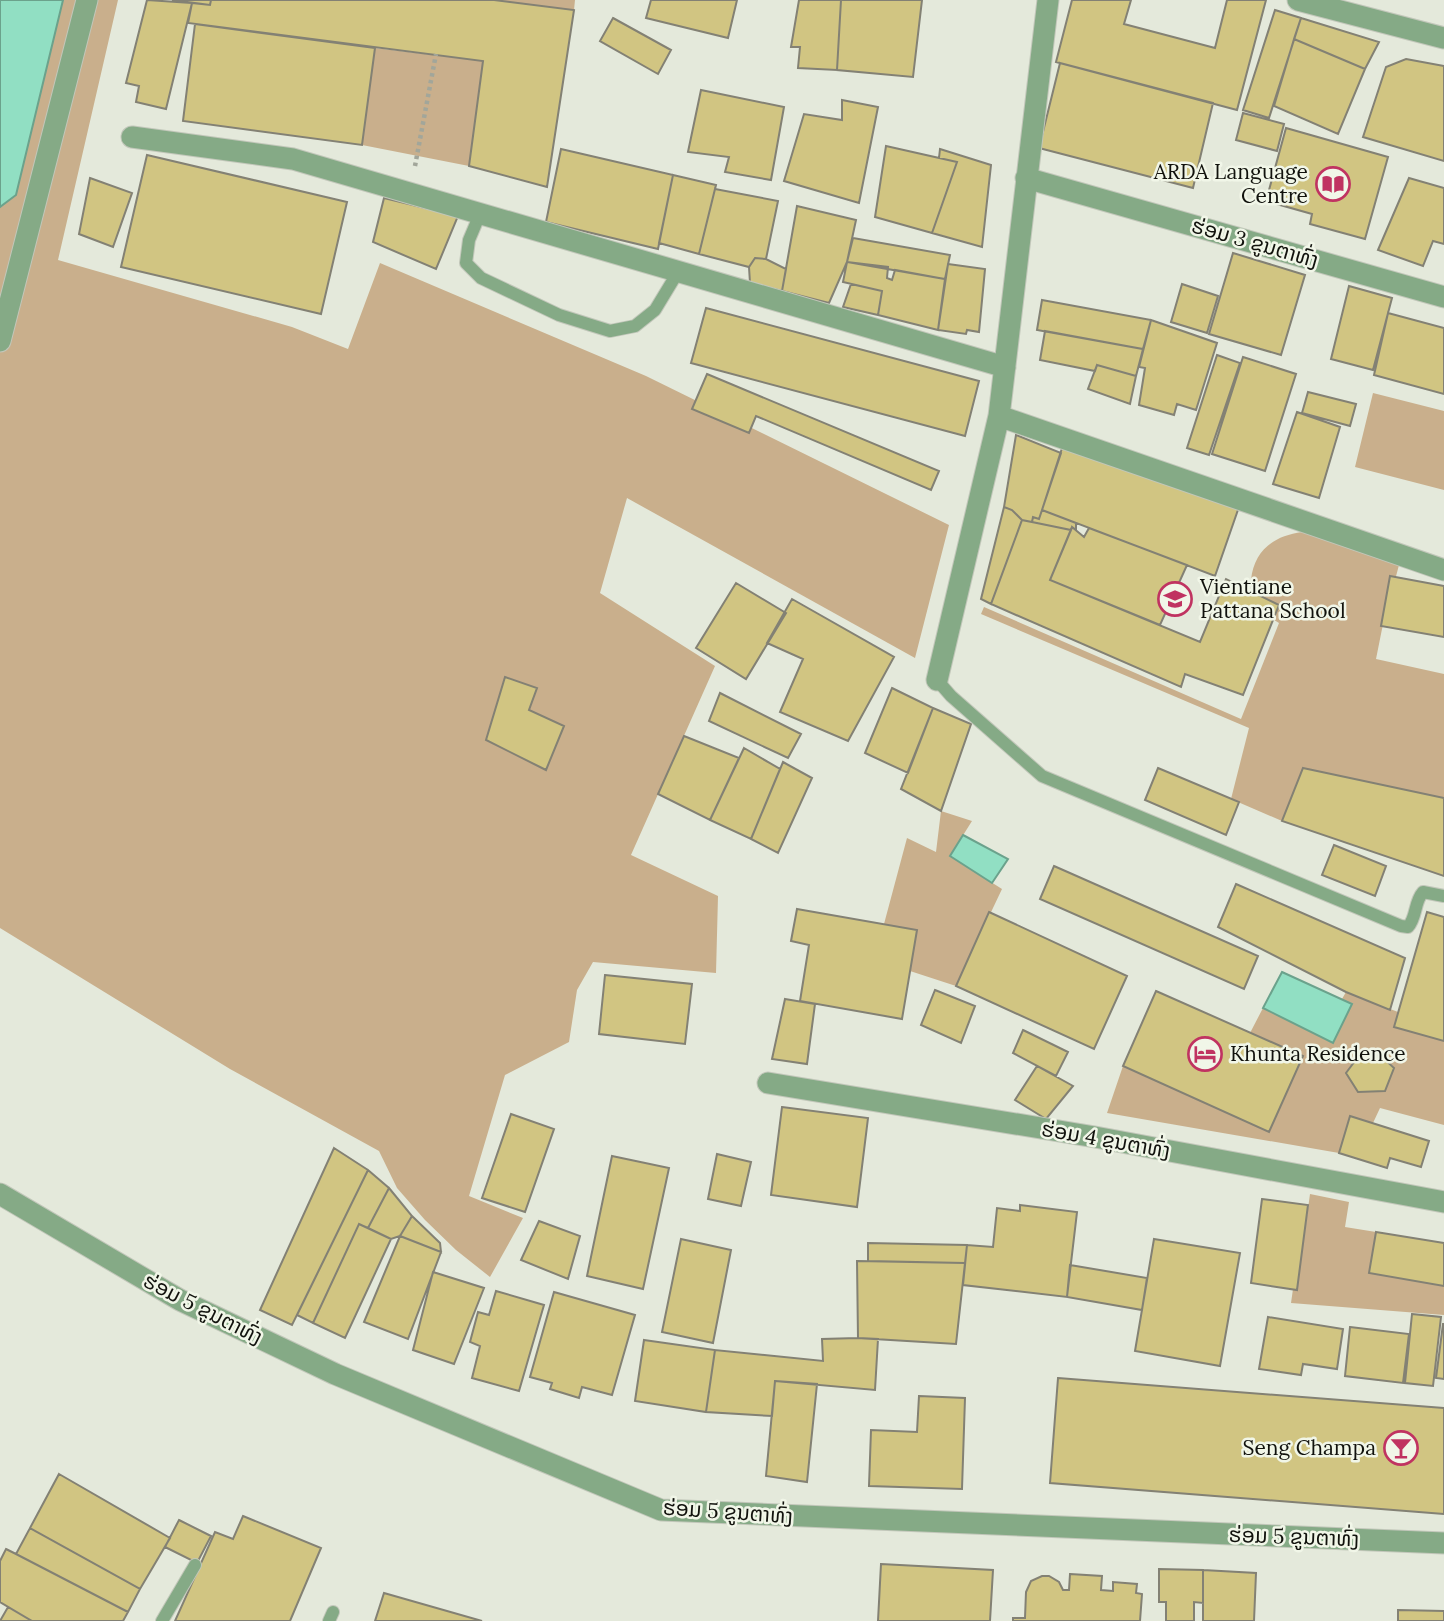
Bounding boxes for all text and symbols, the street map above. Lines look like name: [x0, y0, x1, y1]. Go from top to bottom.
place label: ARDA Language Centre: [1153, 158, 1308, 209]
library icon: ARDA Language Centre: [1314, 165, 1352, 203]
street label: ຮ່ອມ 3 ຂູນຕາທົ່ງ: [1188, 211, 1322, 274]
place label: Vientiane Pattana School: [1199, 573, 1346, 624]
school or university icon: Vientiane Pattana School: [1156, 580, 1194, 618]
hotel icon: Khunta Residence: [1186, 1035, 1224, 1073]
place label: Khunta Residence: [1230, 1040, 1406, 1067]
street label: ຮ່ອມ 4 ຂູນຕາທົ່ງ: [1039, 1114, 1173, 1165]
street label: ຮ່ອມ 5 ຂູນຕາທົ່ງ: [139, 1266, 268, 1351]
bar icon: Seng Champa: [1382, 1429, 1420, 1467]
place label: Seng Champa: [1243, 1434, 1376, 1461]
street label: ຮ່ອມ 5 ຂູນຕາທົ່ງ: [662, 1493, 794, 1531]
street label: ຮ່ອມ 5 ຂູນຕາທົ່ງ: [1228, 1520, 1360, 1553]

